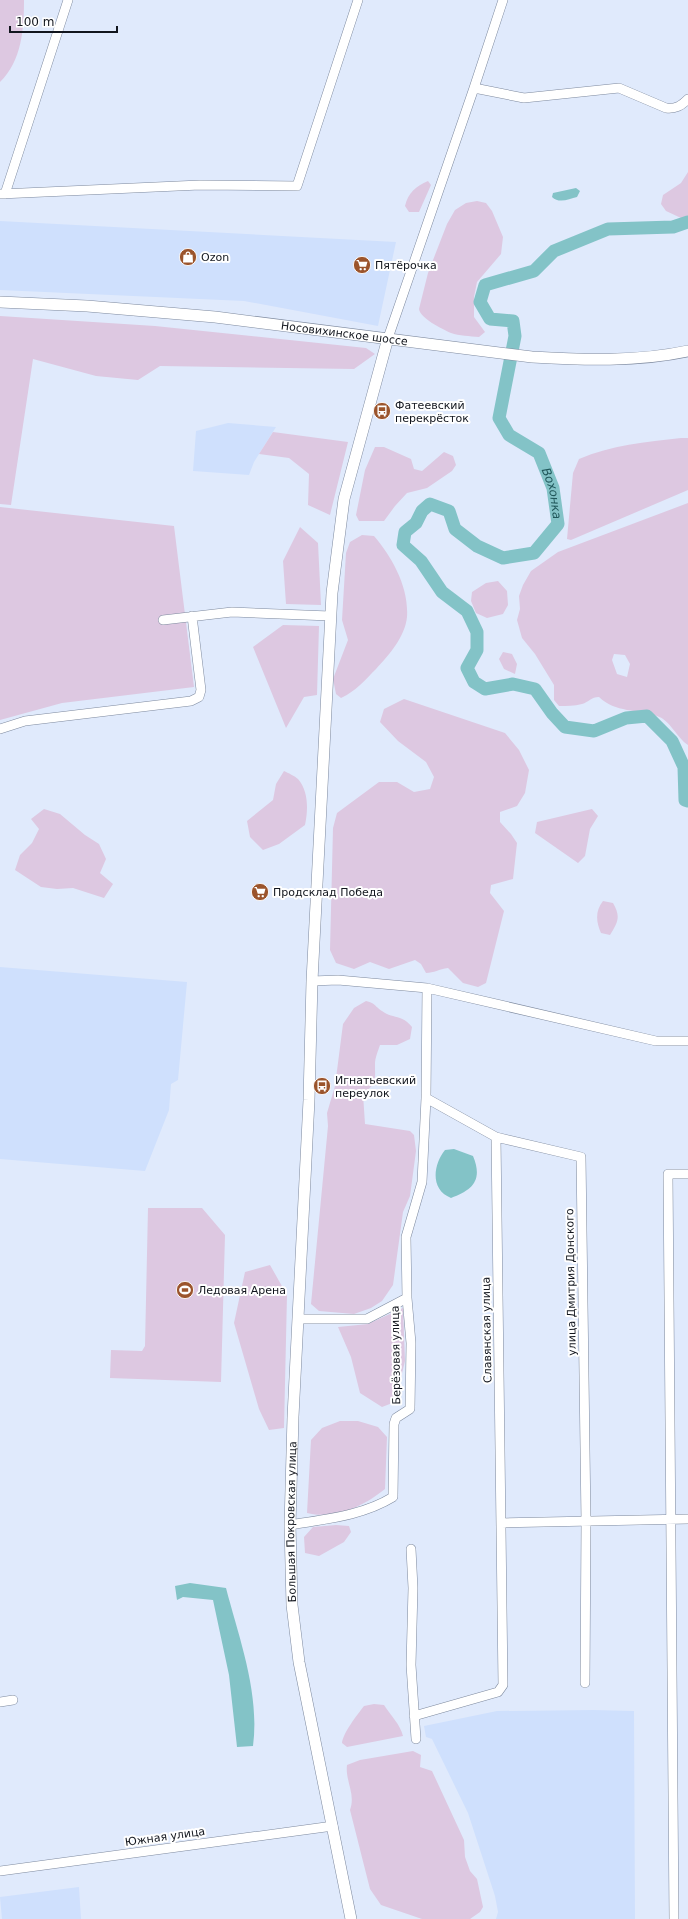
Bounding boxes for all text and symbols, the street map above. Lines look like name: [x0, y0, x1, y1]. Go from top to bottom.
scale bar: [10, 8, 117, 34]
text: 100 m: [16, 15, 54, 29]
shop icon: Ozon: [178, 247, 198, 267]
place label: Ozon: [201, 251, 229, 264]
supermarket icon: Пятёрочка: [352, 255, 372, 275]
place label: Пятёрочка: [375, 259, 437, 272]
street label: Носовихинское шоссе: [280, 319, 409, 348]
place label: Фатеевский перекрёсток: [395, 399, 469, 425]
bus stop icon: Фатеевский перекрёсток: [372, 401, 392, 421]
water label: Вохонка: [539, 466, 564, 520]
supermarket icon: Продсклад Победа: [250, 882, 270, 902]
place label: Продсклад Победа: [273, 886, 383, 899]
place label: Игнатьевский переулок: [335, 1074, 416, 1100]
bus stop icon: Игнатьевский переулок: [312, 1076, 332, 1096]
street label: улица Дмитрия Донского: [563, 1208, 579, 1356]
street label: Славянская улица: [480, 1277, 494, 1383]
sports icon: Ледовая Арена: [175, 1280, 195, 1300]
place label: Ледовая Арена: [198, 1284, 286, 1297]
street label: Берёзовая улица: [389, 1305, 403, 1405]
street label: Большая Покровская улица: [283, 1441, 299, 1602]
street label: Южная улица: [124, 1825, 206, 1849]

